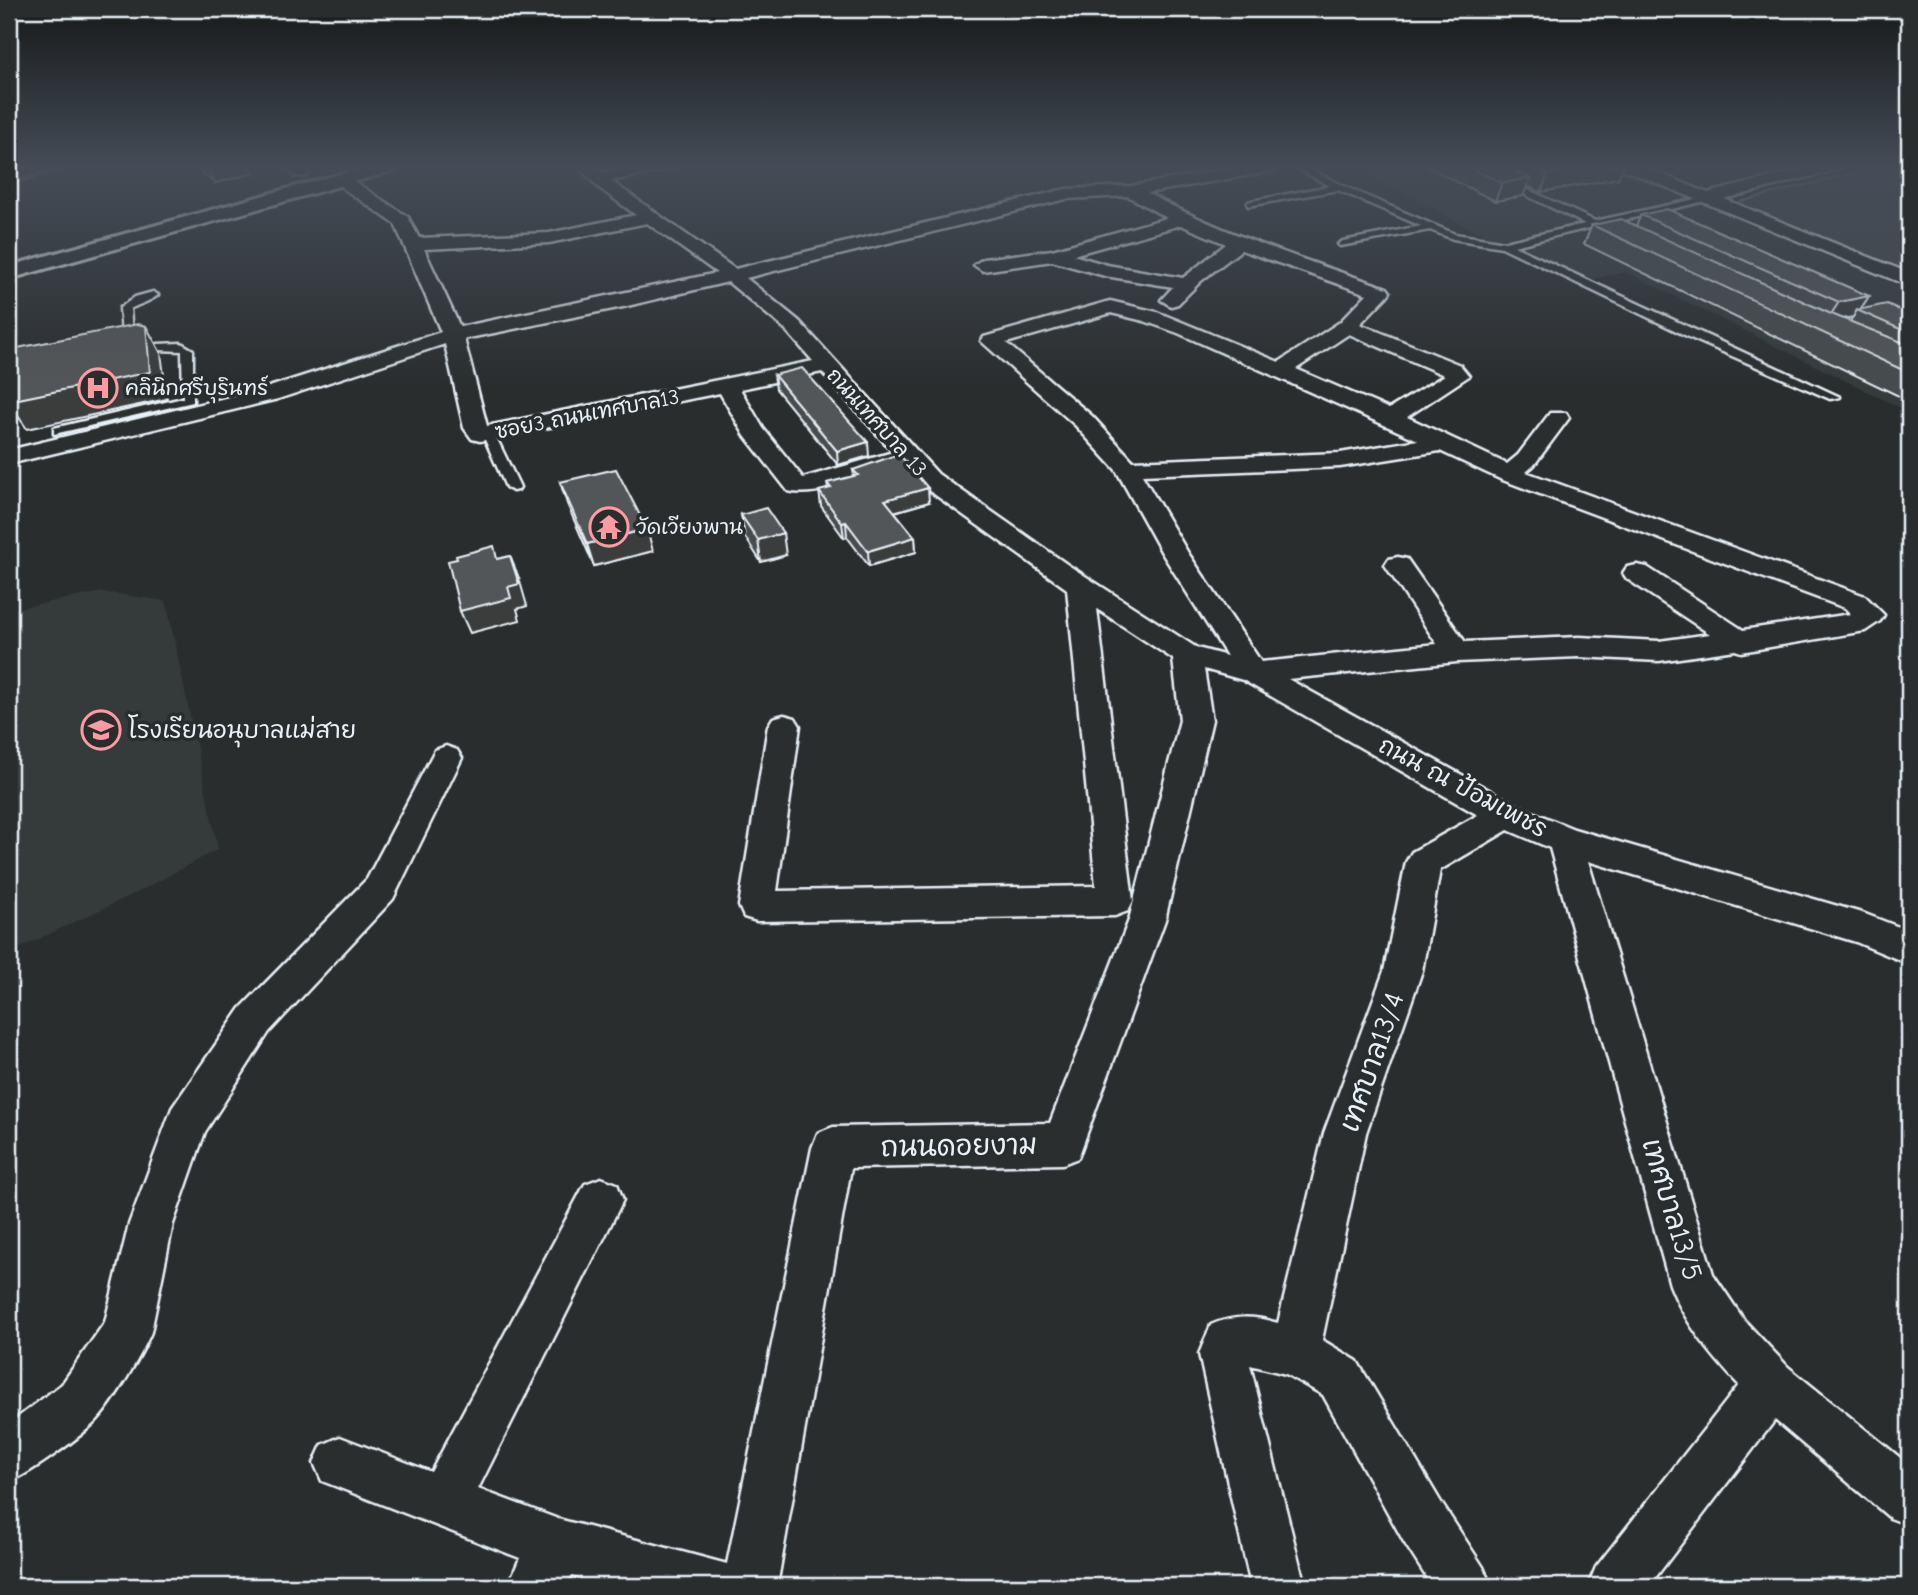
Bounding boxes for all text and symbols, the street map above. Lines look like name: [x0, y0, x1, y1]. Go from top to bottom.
street label: ถนนเทศบาล 13: [822, 363, 932, 481]
hospital icon: คลินิกศรีบุรินทร์: [77, 367, 119, 409]
place label: คลินิกศรีบุรินทร์: [125, 375, 268, 404]
street label: ซอย3 ถนนเทศบาล13: [493, 384, 681, 444]
temple icon: วัดเวียงพาน: [588, 506, 630, 548]
place label: วัดเวียงพาน: [636, 515, 743, 539]
school or university icon: โรงเรียนอนุบาลแม่สาย: [80, 709, 122, 751]
place label: โรงเรียนอนุบาลแม่สาย: [128, 714, 356, 748]
street label: ถนน ณ ป้อมเพชร: [1374, 730, 1552, 843]
street label: เทศบาล13/4: [1333, 989, 1411, 1136]
street label: ถนนดอยงาม: [880, 1129, 1038, 1163]
street label: เทศบาล13/5: [1635, 1135, 1709, 1284]

